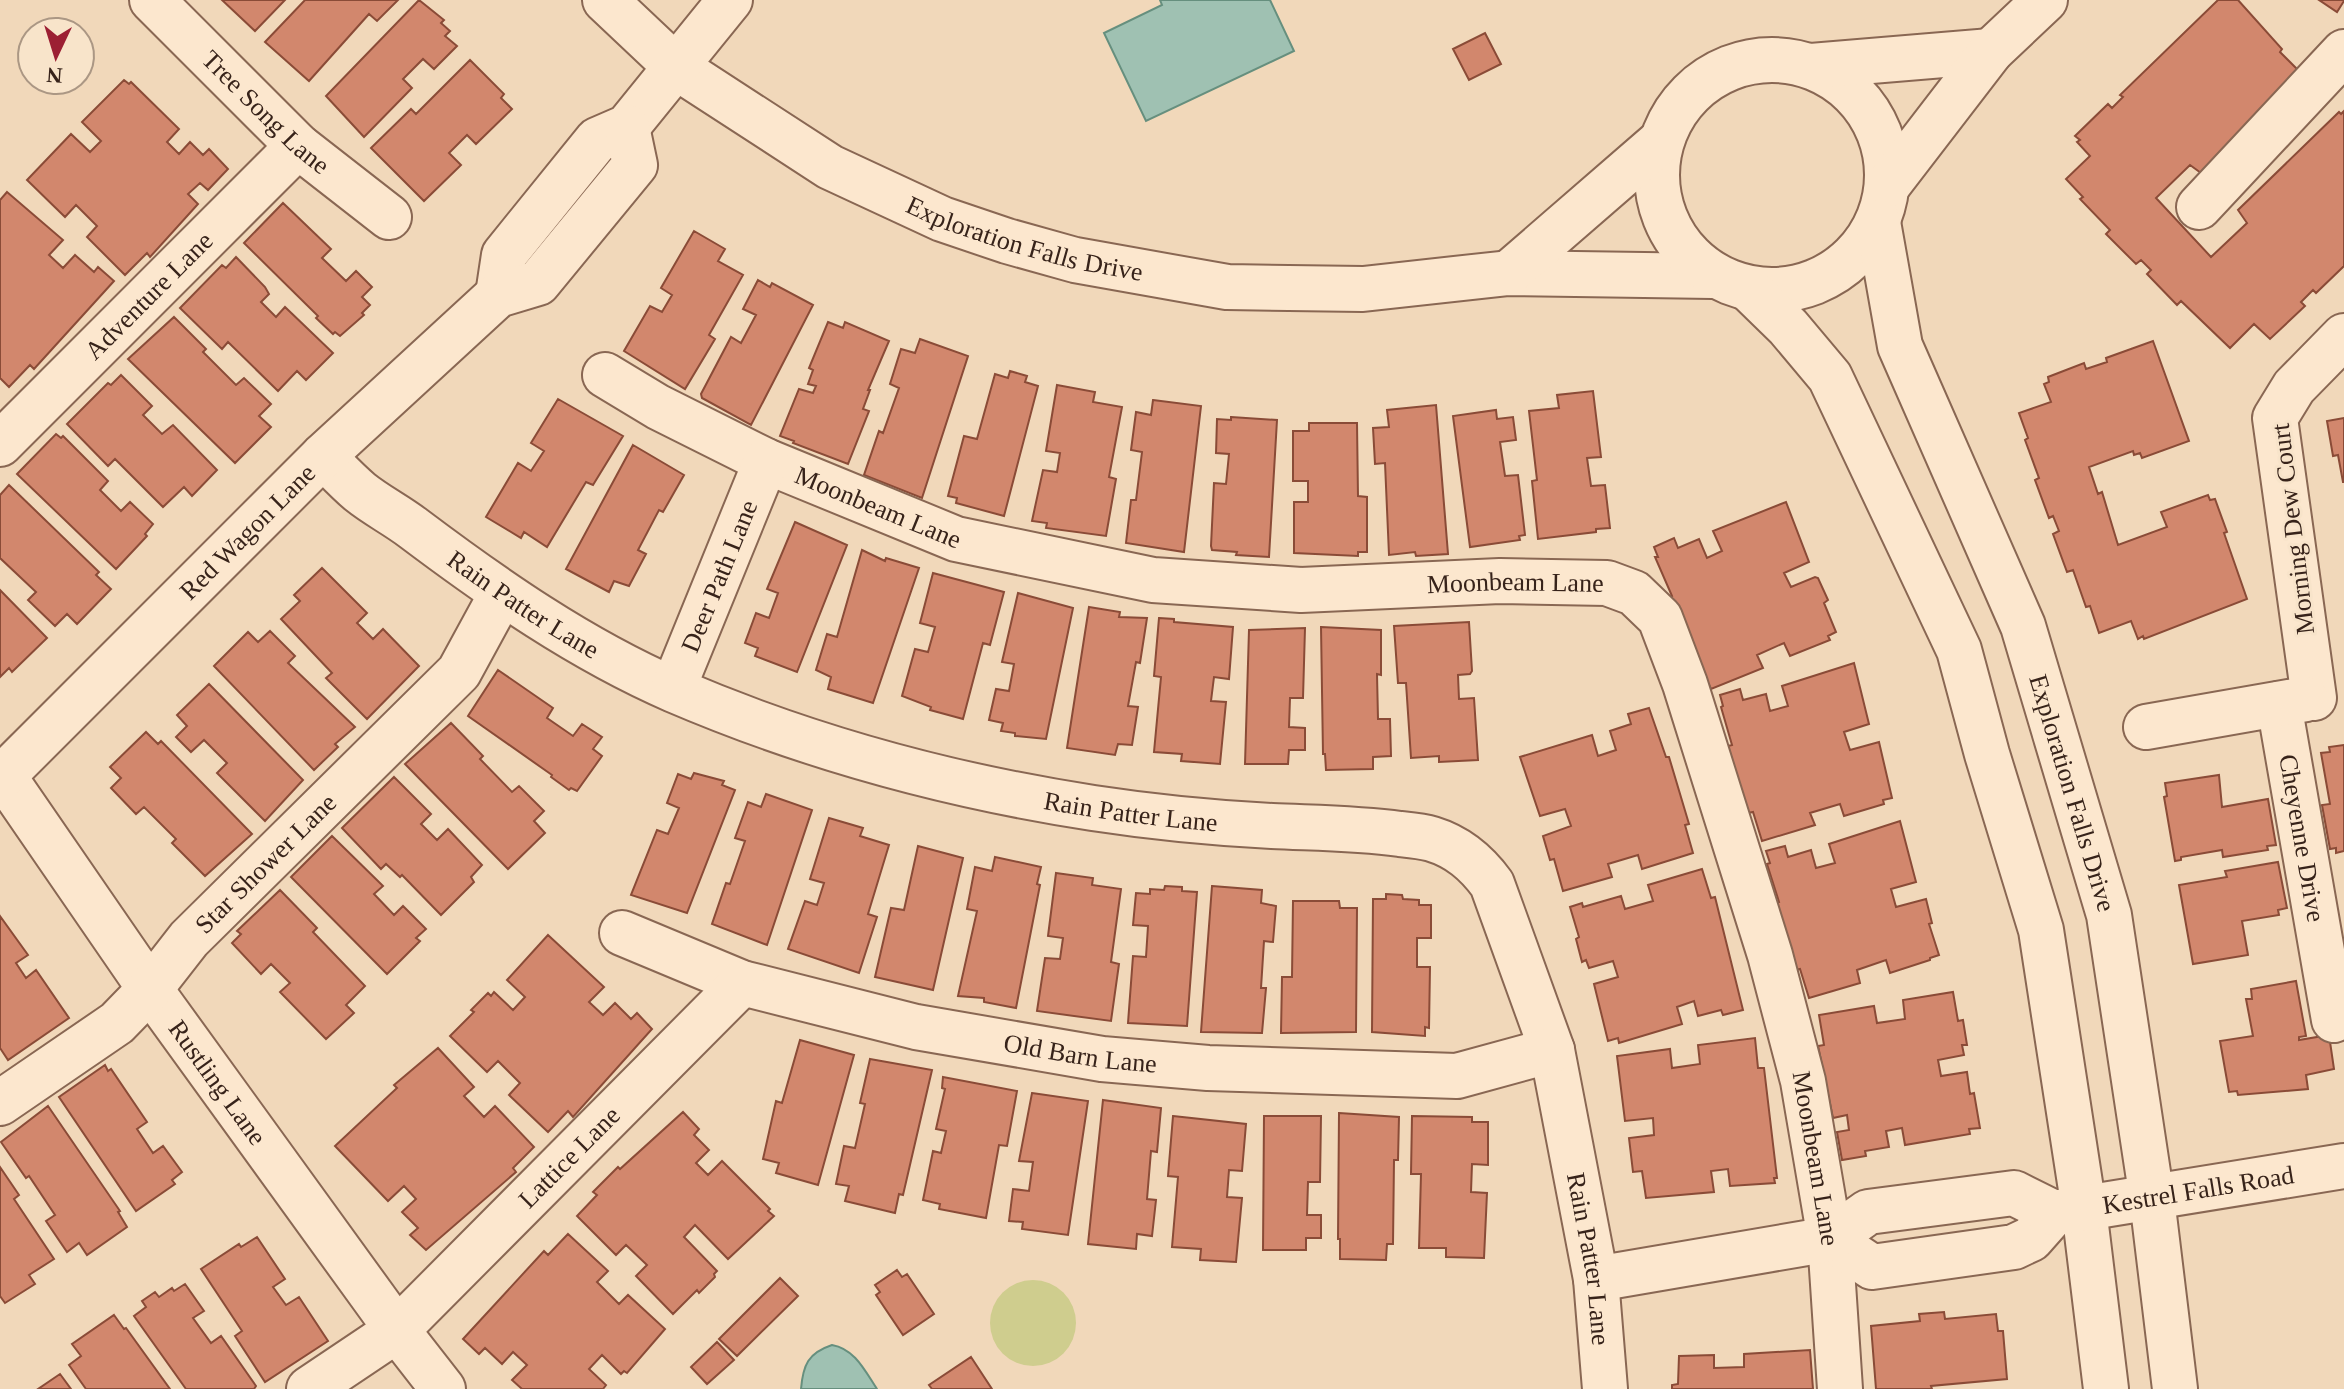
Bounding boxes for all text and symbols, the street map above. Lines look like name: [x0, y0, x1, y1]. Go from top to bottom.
north arrow: [16, 16, 96, 96]
street label: Tree Song Lane: [196, 44, 335, 180]
text: N: [46, 62, 63, 88]
street label: Exploration Falls Drive: [902, 190, 1145, 286]
street label: Adventure Lane: [79, 226, 218, 365]
street label: Morning Dew Court: [2266, 421, 2320, 636]
street label: Red Wagon Lane: [174, 458, 321, 605]
street label: Moonbeam Lane: [791, 460, 966, 554]
street label: Deer Path Lane: [675, 496, 763, 656]
street label: Rain Patter Lane: [442, 544, 604, 664]
street label: Moonbeam Lane: [1426, 566, 1604, 599]
street label: Exploration Falls Drive: [2024, 671, 2122, 915]
street label: Cheyenne Drive: [2273, 752, 2331, 924]
street label: Rain Patter Lane: [1042, 786, 1219, 837]
street label: Star Shower Lane: [189, 788, 342, 939]
street label: Rustling Lane: [163, 1015, 272, 1150]
street label: Old Barn Lane: [1001, 1028, 1158, 1078]
street label: Moonbeam Lane: [1787, 1069, 1845, 1247]
street label: Lattice Lane: [513, 1100, 625, 1214]
street label: Kestrel Falls Road: [2100, 1160, 2296, 1219]
street label: Rain Patter Lane: [1561, 1170, 1616, 1347]

